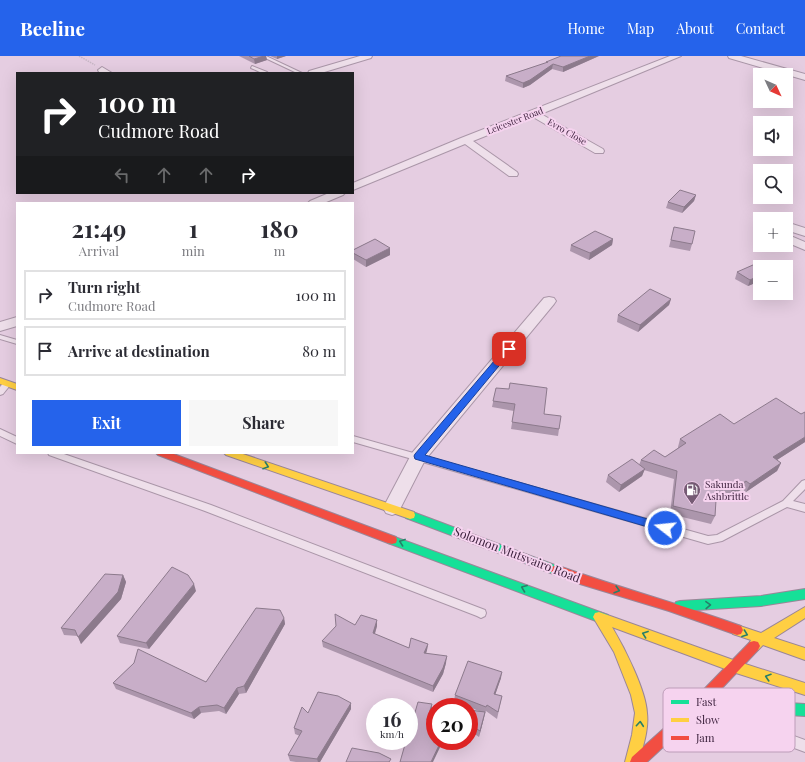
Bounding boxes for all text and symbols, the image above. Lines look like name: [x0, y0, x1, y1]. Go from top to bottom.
text: Beeline: [20, 15, 85, 41]
text: Home: [567, 19, 605, 38]
text: Map: [627, 19, 654, 38]
text: About: [676, 19, 714, 38]
text: Contact: [736, 19, 785, 38]
north arrow: [753, 68, 793, 108]
map controls: [753, 68, 793, 300]
text: 100 m: [98, 83, 177, 120]
icon: right: [32, 88, 84, 140]
street label: Leicester Road: [485, 103, 545, 136]
street label: Evro Close: [546, 115, 590, 147]
button: sound: [753, 116, 793, 156]
text: Cudmore Road: [98, 119, 219, 143]
icon: left: [111, 164, 133, 186]
icon: ahead: [153, 164, 175, 186]
icon: ahead: [195, 164, 217, 186]
icon: right: [237, 164, 259, 186]
button: search: [753, 164, 793, 204]
text: 21:49: [72, 212, 126, 244]
text: 1: [189, 212, 198, 244]
text: 180: [260, 212, 298, 244]
button: +: [753, 212, 793, 252]
text: Arrival: [79, 242, 119, 259]
text: min: [182, 242, 205, 259]
text: m: [274, 242, 285, 259]
button: −: [753, 260, 793, 300]
text: Turn right: [68, 277, 141, 297]
icon: right: [34, 284, 56, 306]
text: 100 m: [295, 285, 336, 305]
text: Cudmore Road: [68, 297, 156, 314]
pin: [492, 332, 526, 366]
icon: arrive: [498, 338, 520, 360]
icon: arrive: [34, 340, 56, 362]
text: Arrive at destination: [68, 341, 210, 361]
text: 80 m: [302, 341, 336, 361]
button: Exit: [32, 400, 181, 446]
button: Share: [189, 400, 338, 446]
one-way arrow: [263, 461, 270, 469]
place label: Sakunda Ashbrittle: [704, 477, 749, 503]
fuel station icon: Sakunda Ashbrittle: [682, 480, 702, 505]
position arrow: [644, 507, 686, 549]
street label: Solomon Mutsvairo Road: [452, 523, 583, 586]
one-way arrow: [399, 539, 406, 547]
one-way arrow: [520, 585, 527, 593]
one-way arrow: [613, 585, 620, 594]
one-way arrow: [705, 601, 711, 609]
one-way arrow: [642, 630, 649, 638]
one-way arrow: [742, 630, 749, 638]
one-way arrow: [765, 673, 772, 682]
legend: [663, 688, 795, 752]
text: Fast: [696, 694, 716, 709]
speed limit sign: 20: [426, 698, 478, 750]
text: 16: [383, 705, 401, 732]
text: Slow: [696, 712, 720, 727]
one-way arrow: [636, 721, 645, 727]
text: km/h: [380, 727, 404, 741]
text: Jam: [695, 730, 715, 745]

